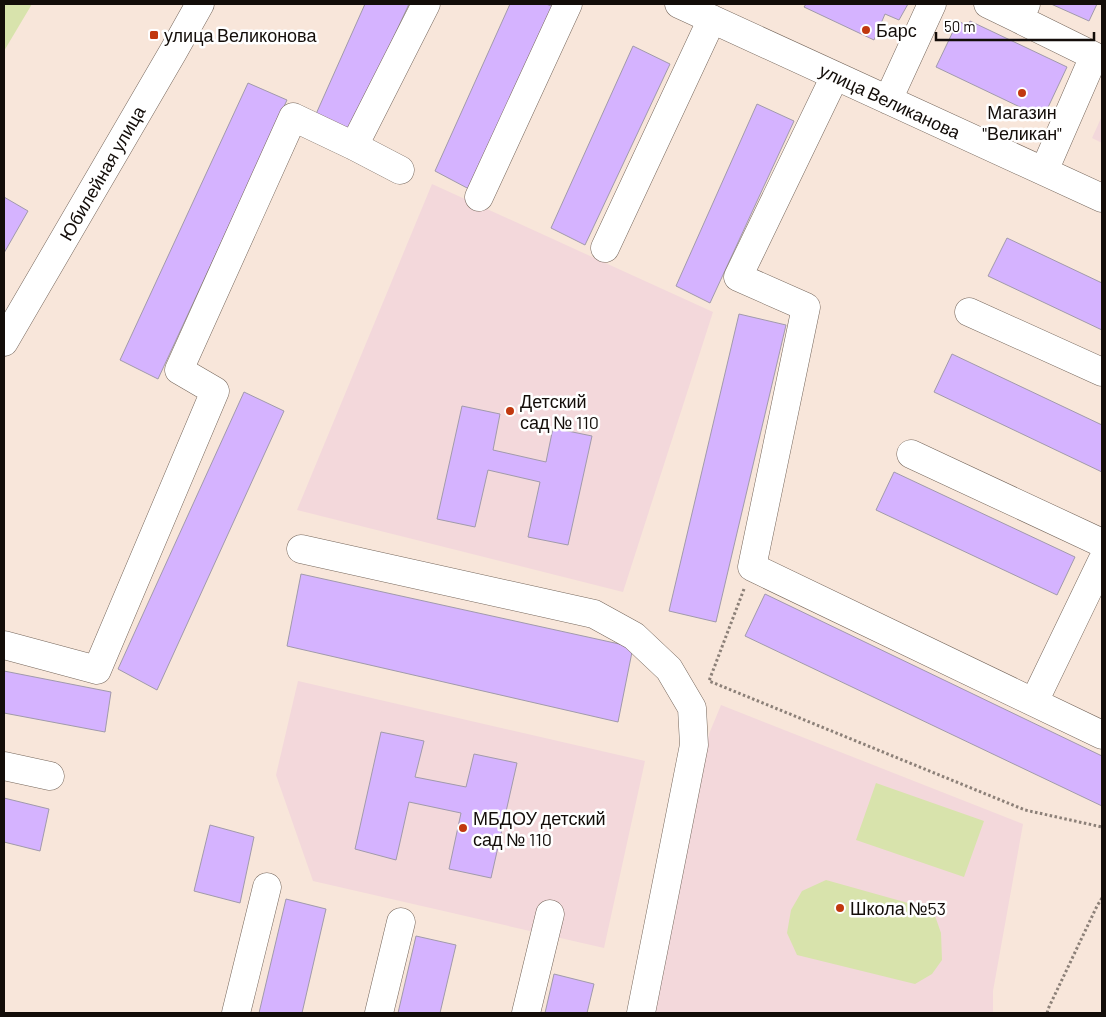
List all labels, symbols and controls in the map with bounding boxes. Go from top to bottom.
scale bar [936,10,1094,42]
text: 50 m [944,17,976,35]
place label: Барс [876,19,917,41]
place label: улица Великонова [164,24,317,46]
marker: Барс [860,24,872,36]
marker: улица Великонова [148,29,160,41]
street label: улица Великанова [816,59,965,144]
marker: Магазин "Великан" [1016,87,1028,99]
street label: Юбилейная улица [54,101,150,244]
place label: Магазин "Великан" [982,101,1062,144]
place label: Детский сад № 110 [520,390,599,433]
marker: Детский сад № 110 [504,405,516,417]
place label: МБДОУ детский сад № 110 [473,807,606,850]
marker: МБДОУ детский сад № 110 [457,822,469,834]
place label: Школа №53 [850,897,946,919]
marker: Школа №53 [834,902,846,914]

